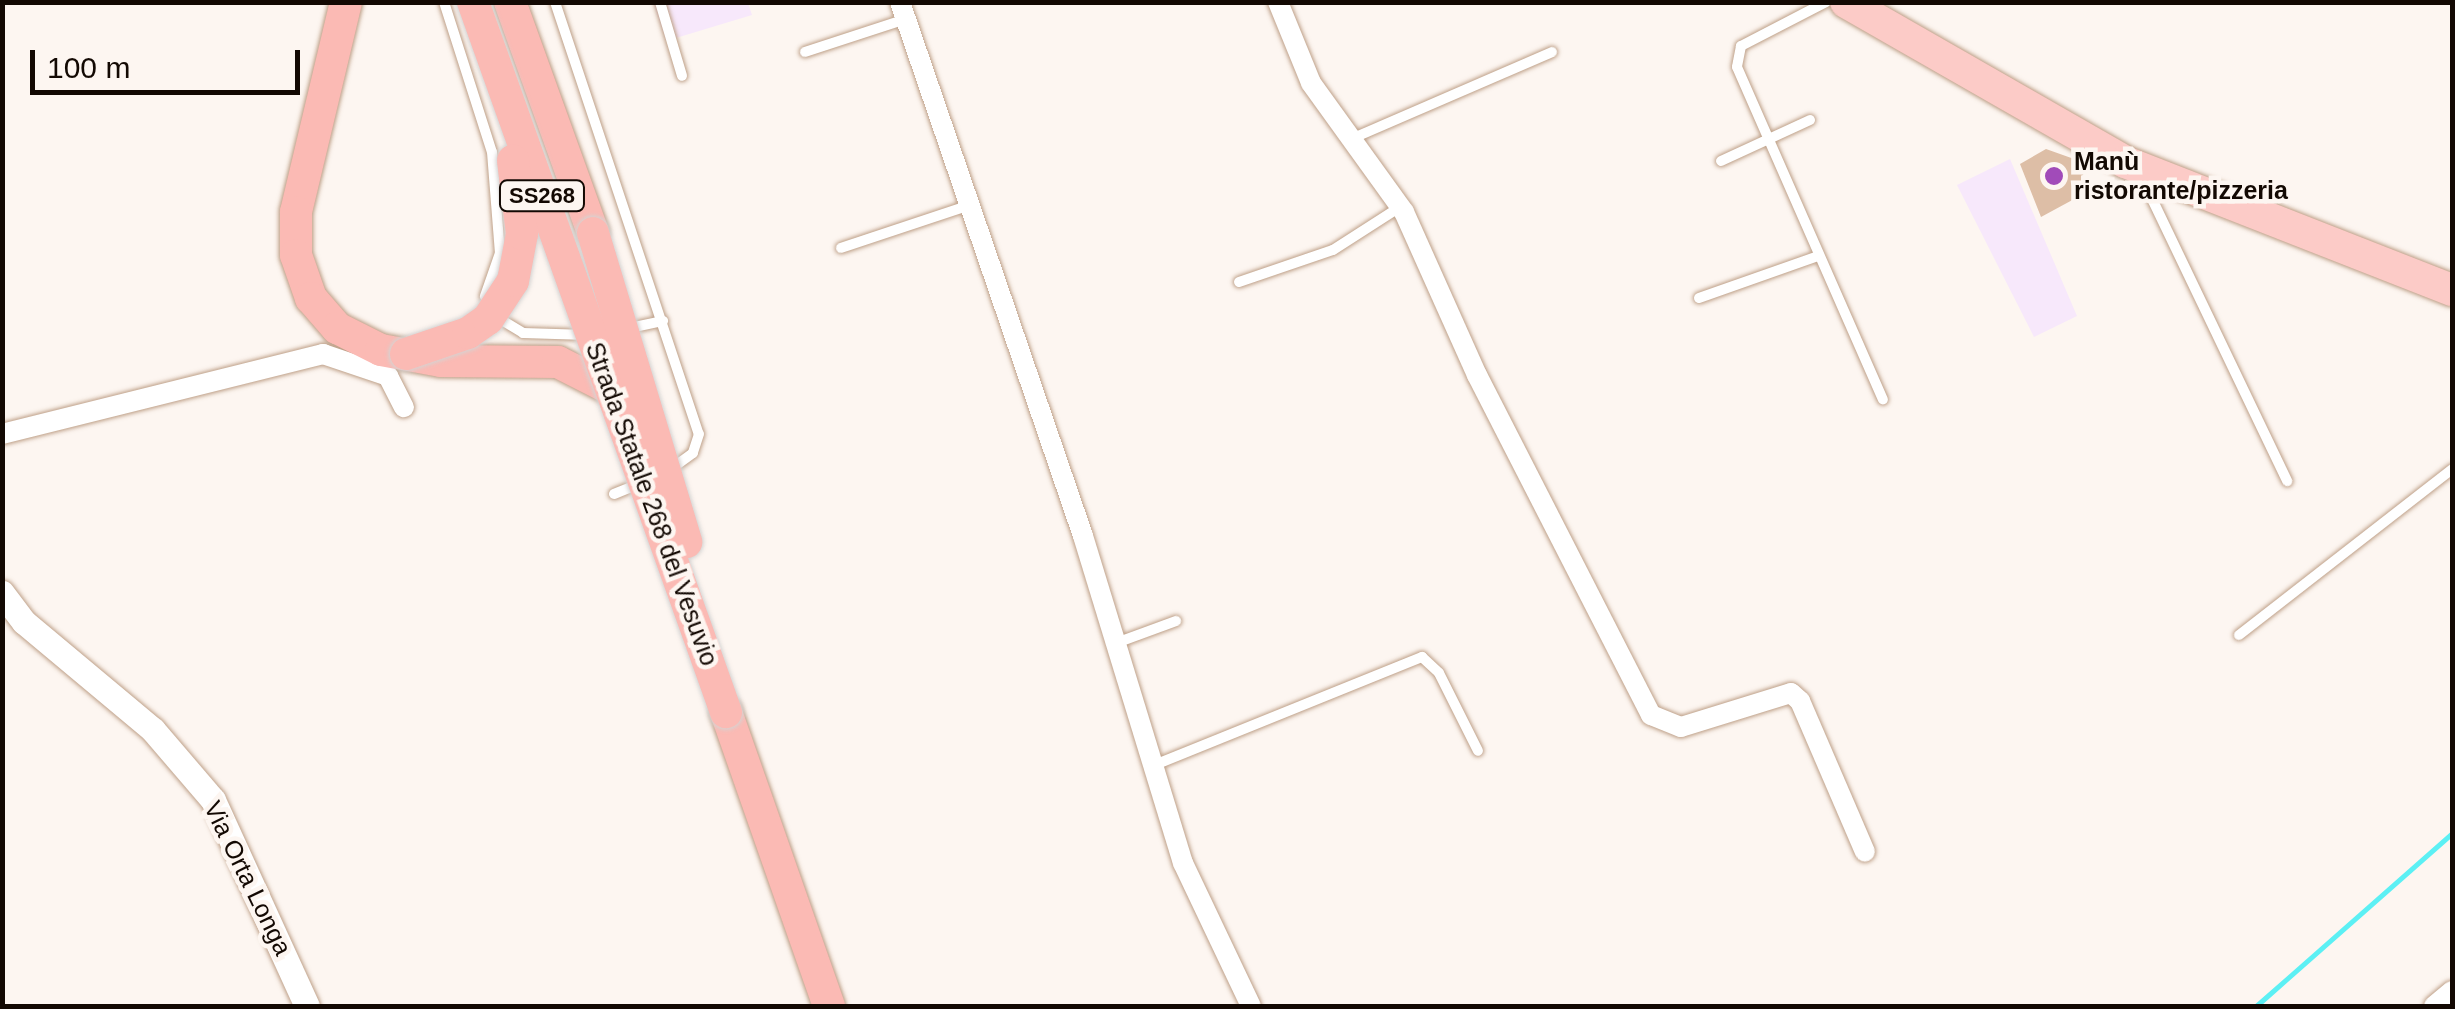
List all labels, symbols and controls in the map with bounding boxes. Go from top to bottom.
scale bar [35,30,305,92]
text: 100 m [47,51,130,84]
place label: Manù ristorante/pizzeria [2074,147,2288,206]
marker: Manù ristorante/pizzeria [2043,165,2065,187]
road number: SS268 [497,179,587,213]
street label: Strada Statale 268 del Vesuvio [579,338,725,670]
street label: Via Orta Longa [198,796,298,960]

